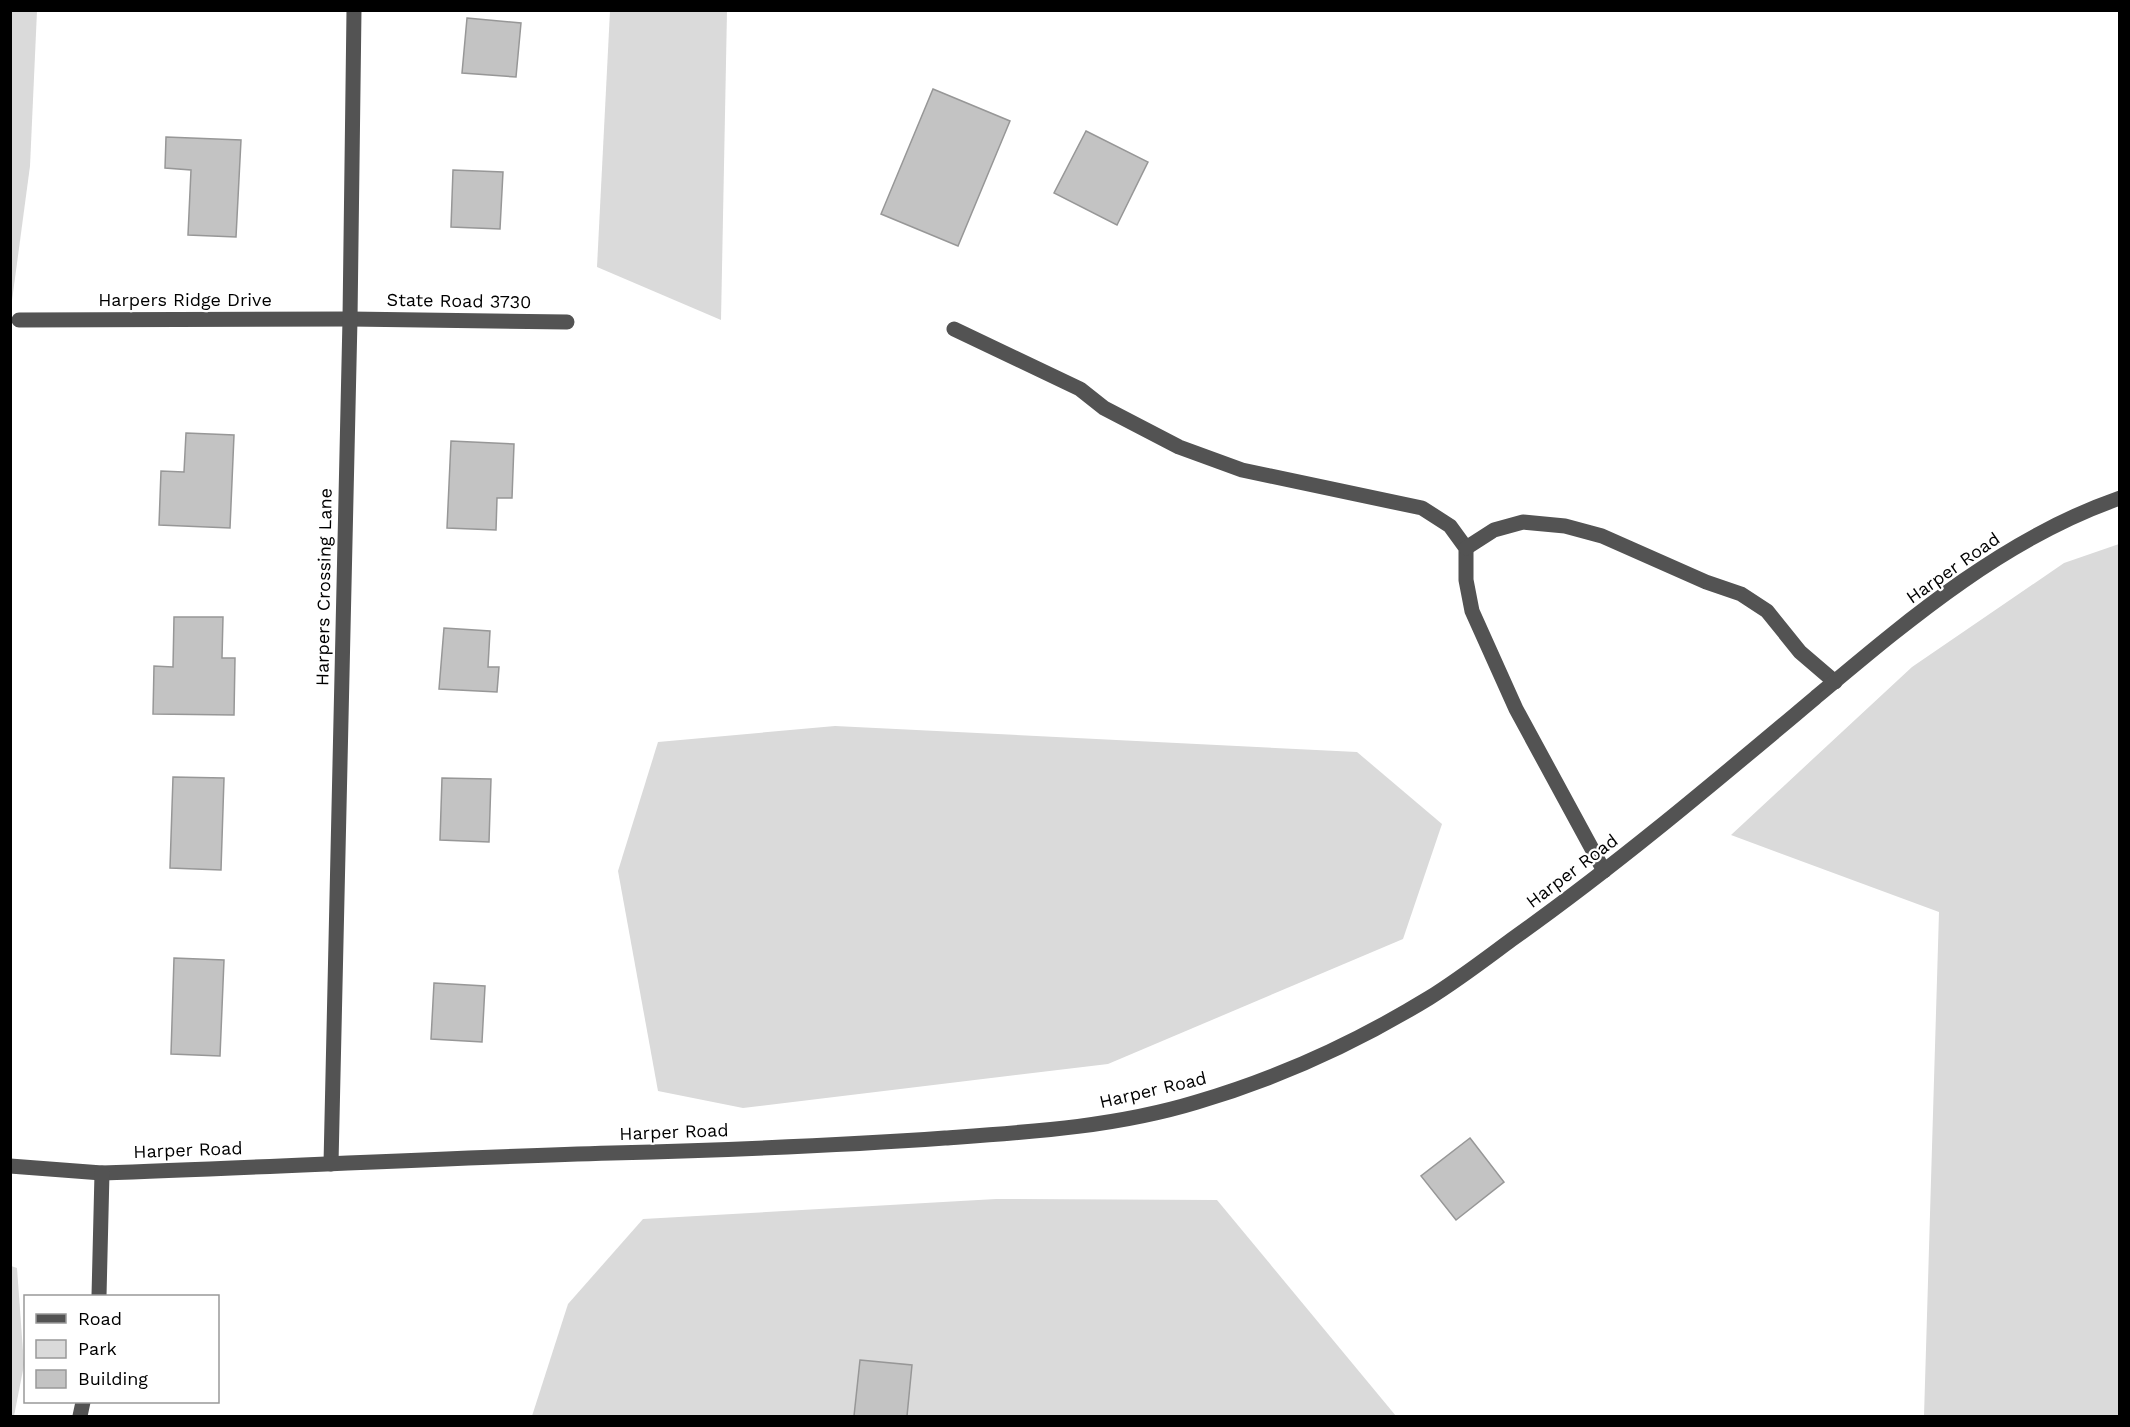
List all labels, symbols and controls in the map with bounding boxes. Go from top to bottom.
street label: Harpers Ridge Drive [98,289,272,310]
street label: State Road 3730 [387,289,531,312]
street label: Harpers Crossing Lane [311,488,336,686]
street label: Harper Road [1902,528,2004,608]
street label: Harper Road [1522,829,1622,912]
street label: Harper Road [1097,1067,1209,1112]
street label: Harper Road [619,1119,729,1144]
street label: Harper Road [133,1137,243,1162]
legend [24,1295,219,1403]
text: Road [78,1308,122,1329]
text: Park [78,1338,117,1359]
text: Building [78,1368,148,1389]

